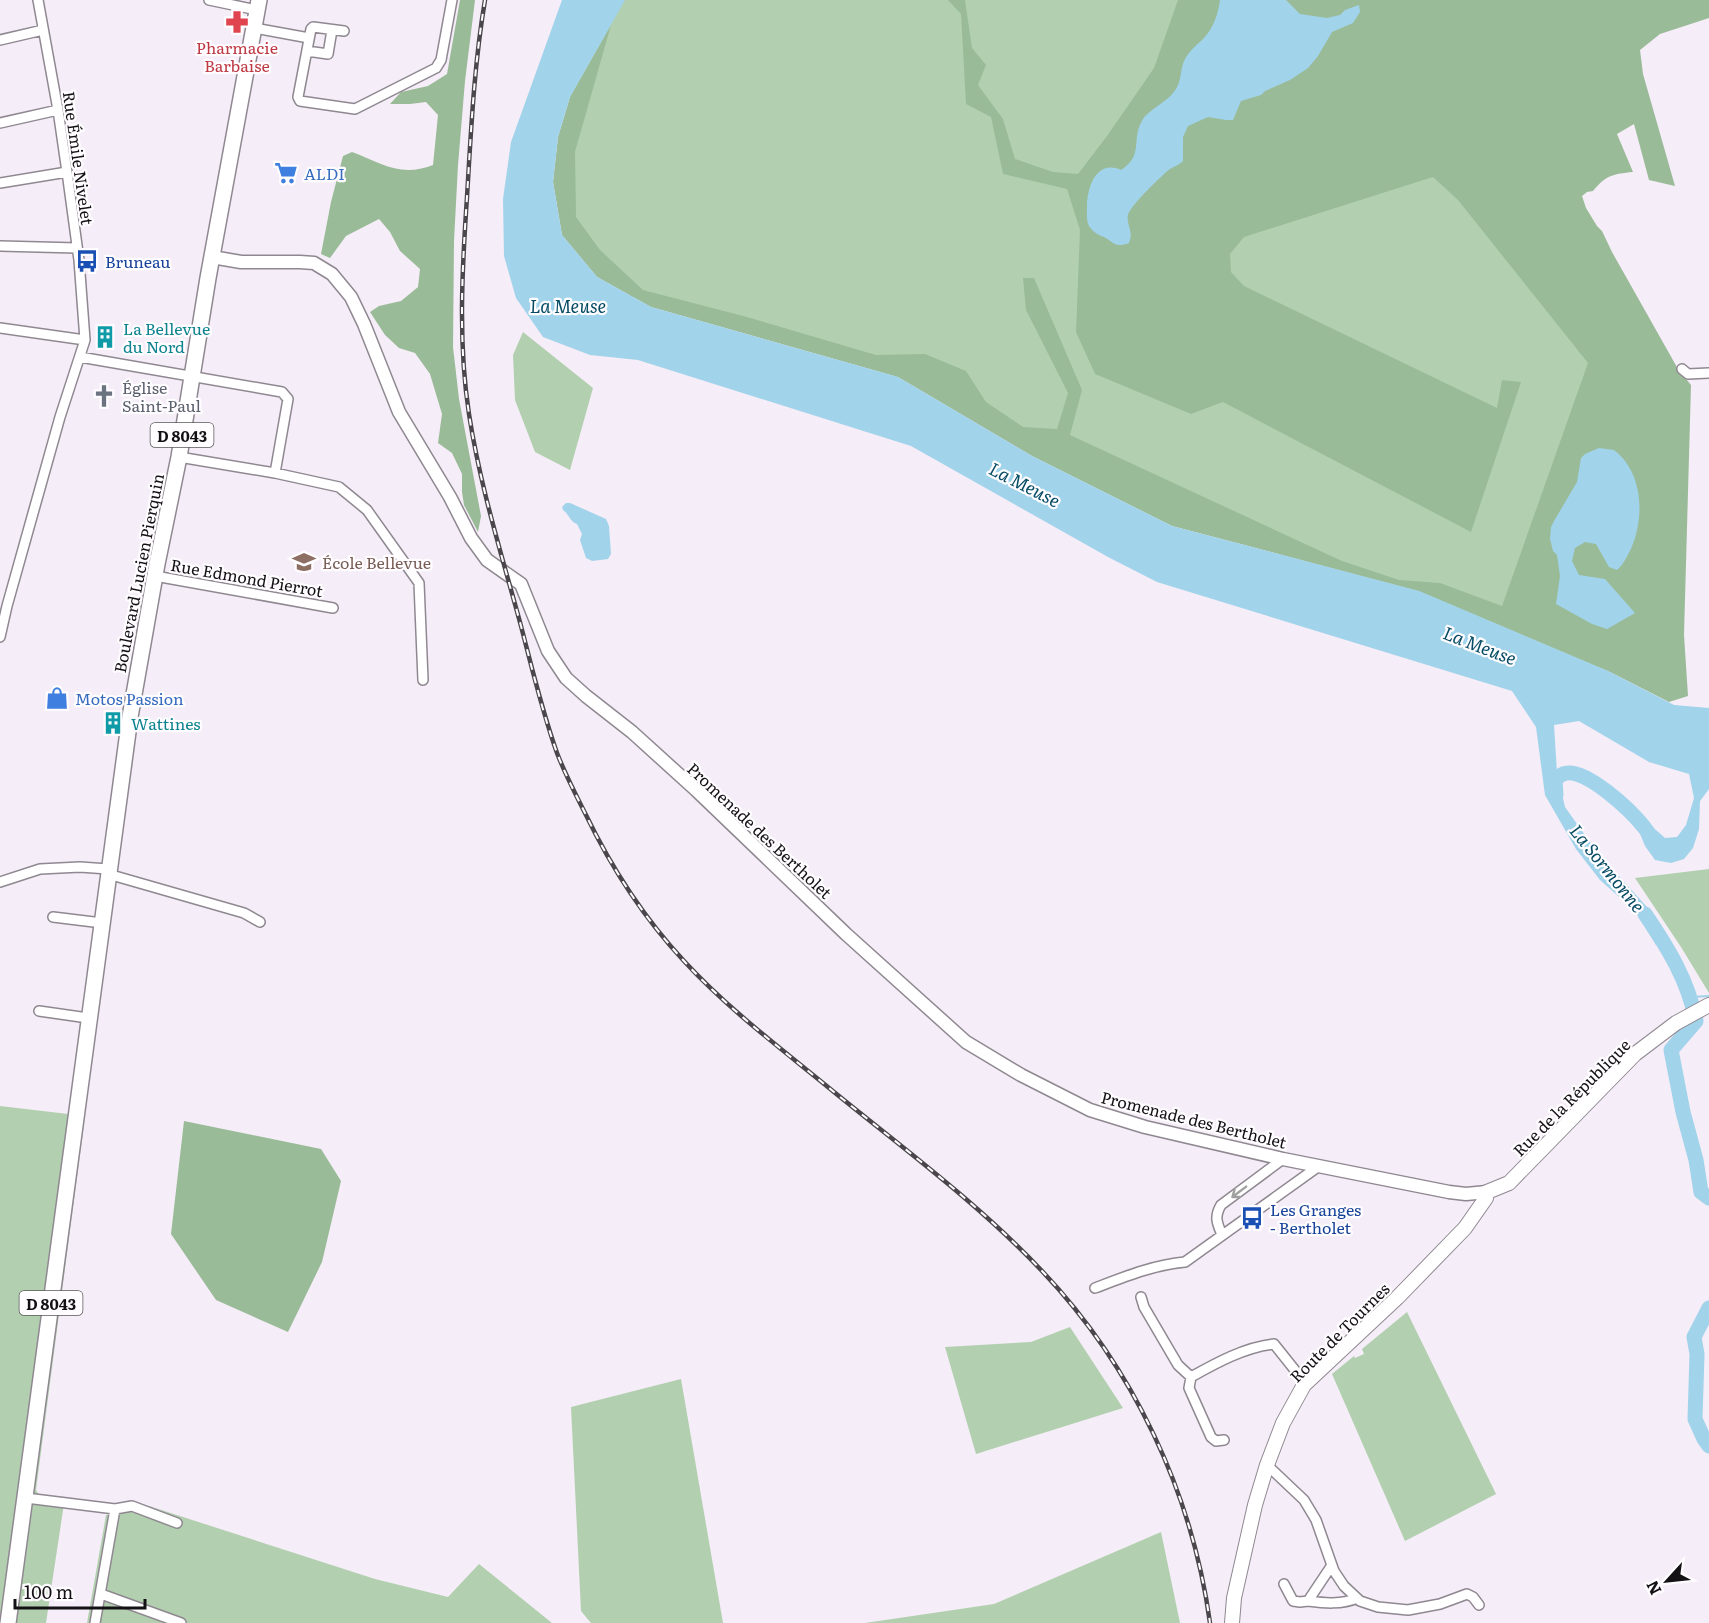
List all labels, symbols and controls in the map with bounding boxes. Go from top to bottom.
pharmacy icon: Pharmacie Barbaise [224,9,250,35]
place label: Pharmacie Barbaise [196,35,278,77]
street label: Rue Émile Nivelet [58,90,100,227]
supermarket icon: ALDI [273,160,299,186]
place label: ALDI [304,161,345,185]
bus stop icon: Bruneau [74,248,100,274]
place label: Bruneau [105,249,170,273]
water label: La Meuse [530,292,606,319]
place label: La Bellevue du Nord [123,316,210,358]
building icon: La Bellevue du Nord [92,324,118,350]
place label: Église Saint-Paul [122,375,201,417]
church icon: Église Saint-Paul [91,383,117,409]
road number: D 8043 [150,423,213,447]
water label: La Meuse [985,455,1065,513]
street label: Boulevard Lucien Pierquin [107,471,169,675]
school or university icon: École Bellevue [291,549,317,575]
place label: École Bellevue [322,550,431,574]
street label: Rue Edmond Pierrot [169,552,326,602]
water label: La Meuse [1439,619,1521,671]
shop icon: Motos Passion [44,685,70,711]
place label: Motos Passion [75,686,184,710]
building icon: Wattines [100,710,126,736]
place label: Wattines [131,711,200,735]
street label: Promenade des Bertholet [682,756,838,904]
water label: La Sormonne [1564,818,1652,918]
street label: Rue de la République [1507,1033,1635,1161]
street label: Promenade des Bertholet [1099,1084,1290,1154]
one-way arrow [1232,1185,1248,1198]
place label: Les Granges - Bertholet [1270,1197,1361,1239]
bus stop icon: Les Granges - Bertholet [1239,1205,1265,1231]
street label: Route de Tournes [1284,1277,1394,1387]
road number: D 8043 [20,1291,82,1315]
north arrow [1637,1551,1697,1611]
scale bar [15,1572,146,1610]
text: N [1639,1577,1666,1600]
text: 100 m [24,1578,73,1605]

